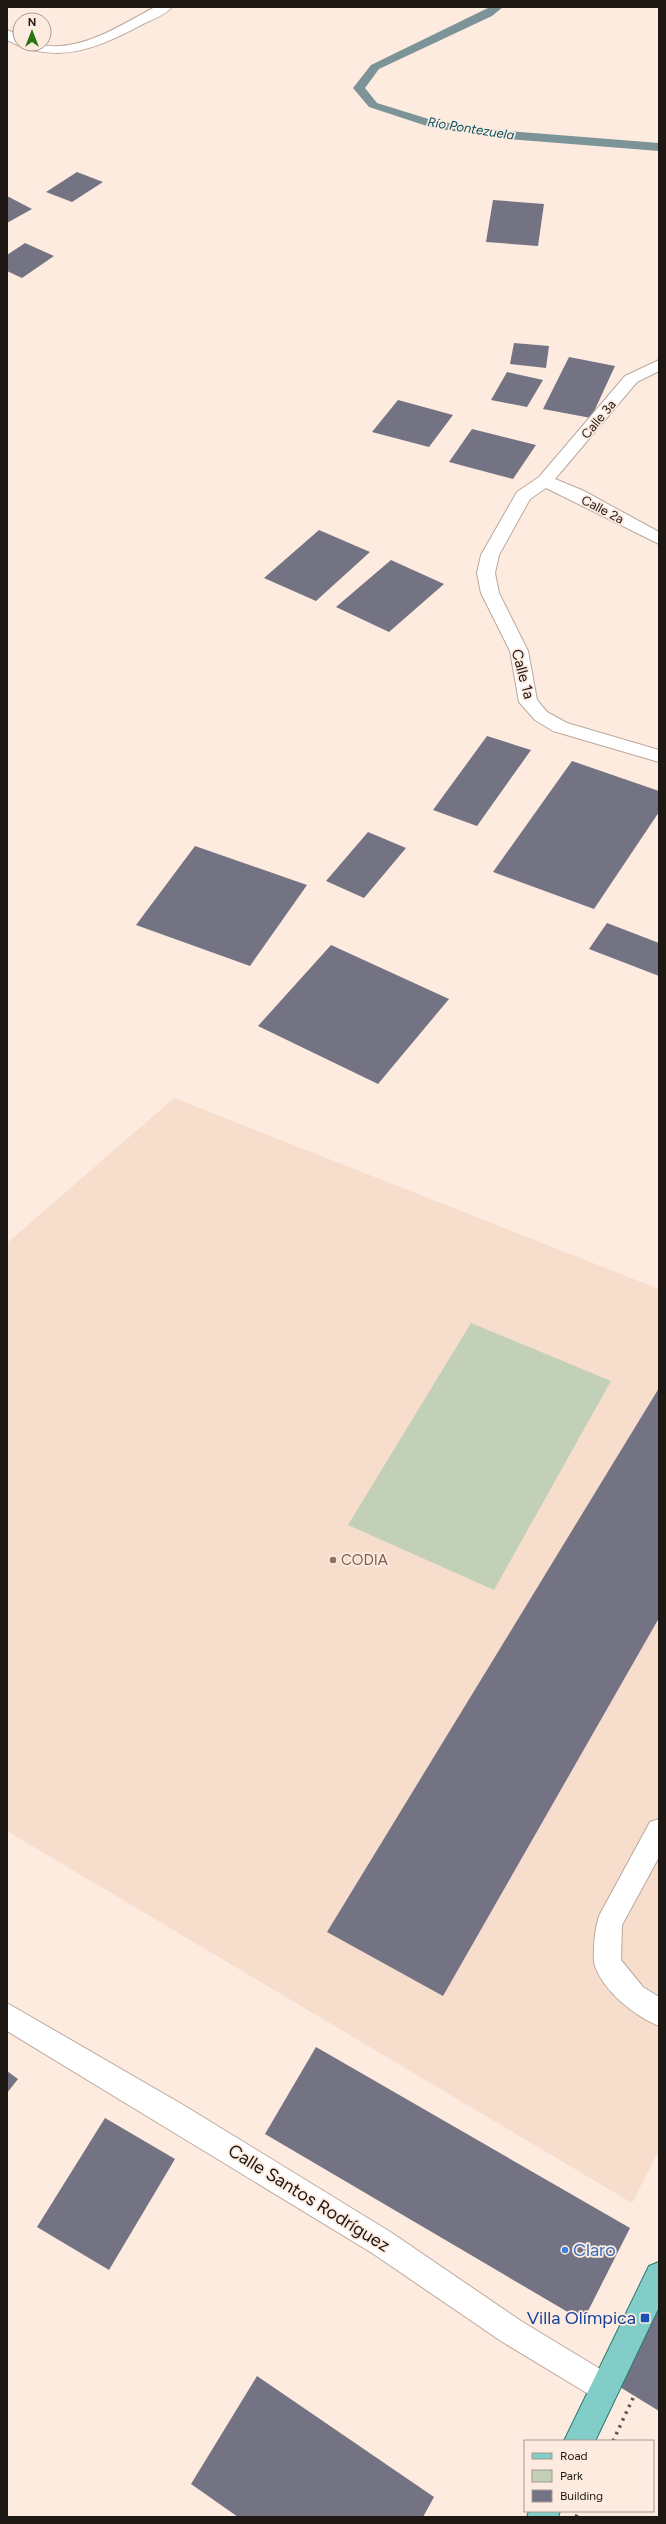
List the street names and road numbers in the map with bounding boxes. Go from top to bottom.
street label: Calle 3a [578,397,619,442]
street label: Calle 2a [579,492,627,527]
street label: Calle 1a [508,647,538,701]
street label: Calle Santos Rodríguez [224,2139,394,2257]

